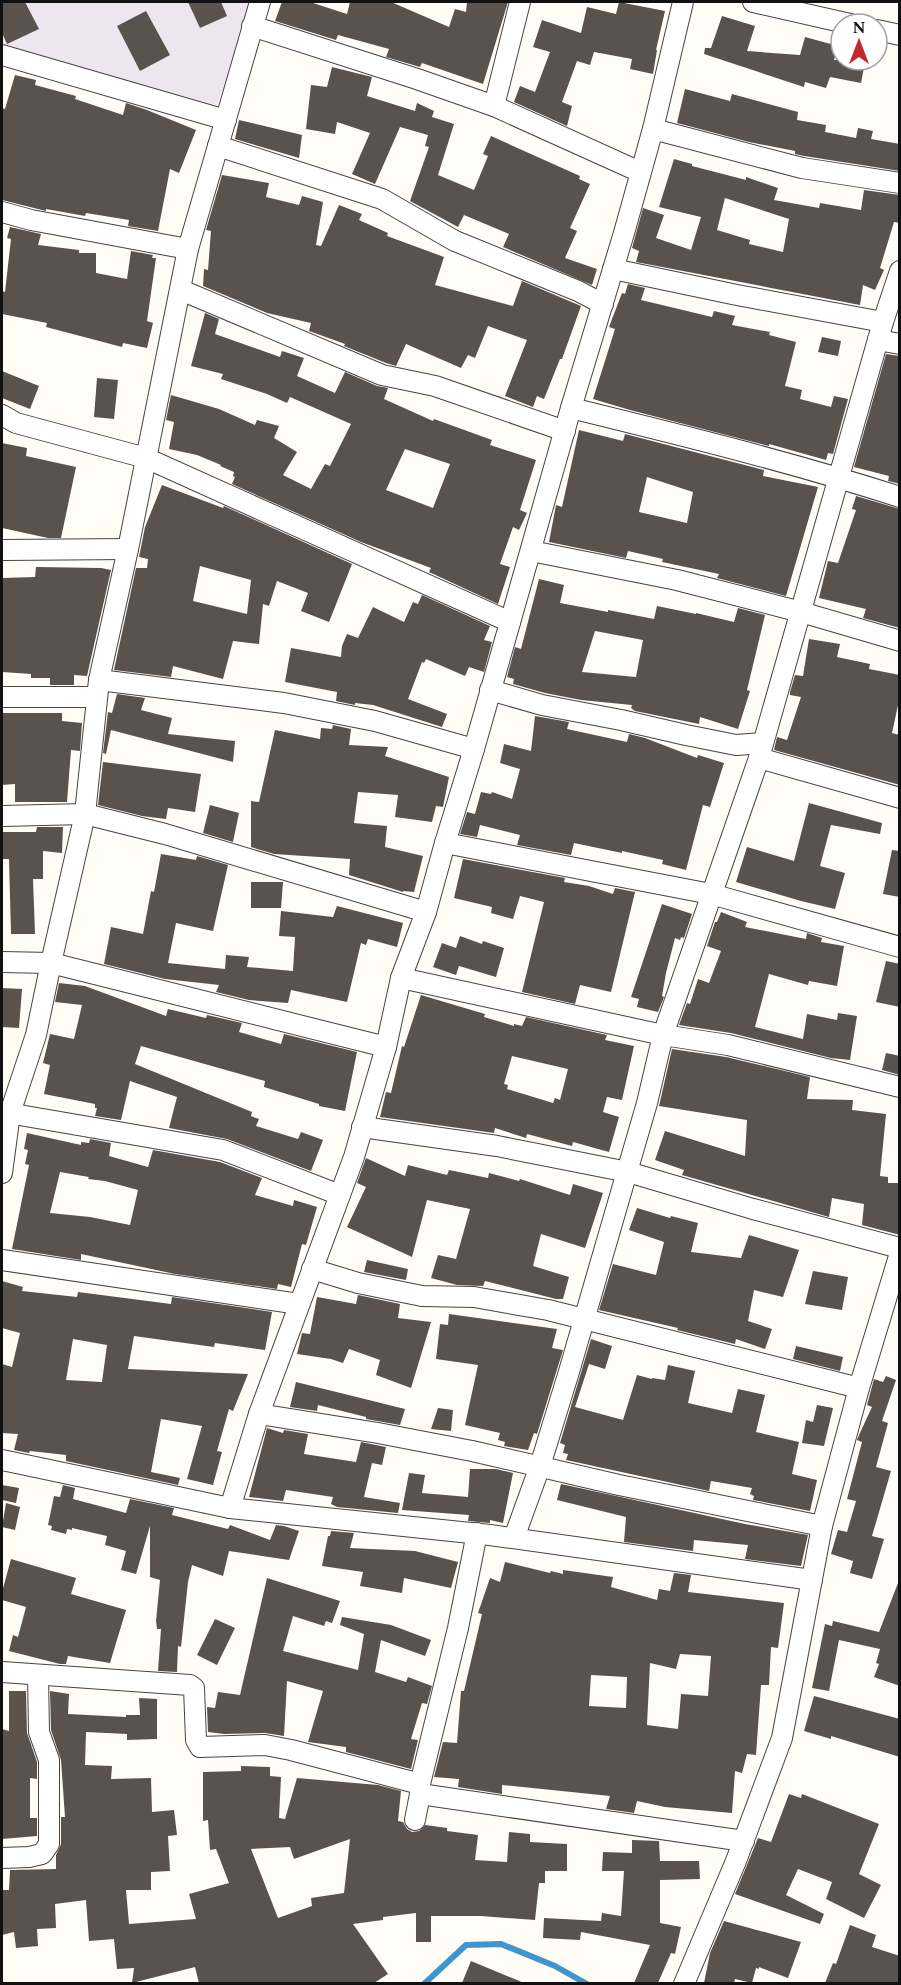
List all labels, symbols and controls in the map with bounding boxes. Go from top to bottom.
north arrow [829,12,889,72]
text: N [852,16,866,40]

